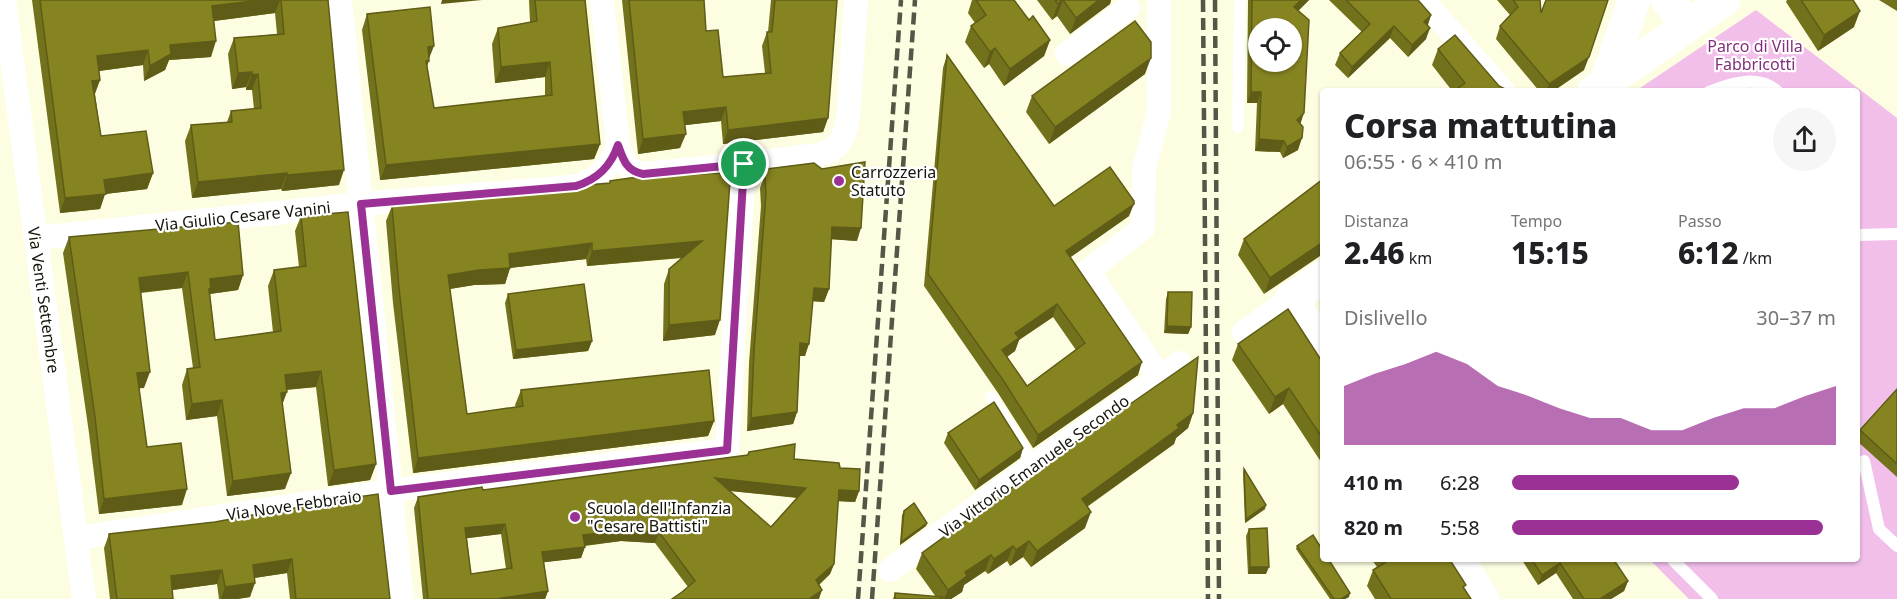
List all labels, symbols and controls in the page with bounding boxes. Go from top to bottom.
map controls [1248,18,1302,72]
button: locate [1248,18,1302,72]
park label: Parco di Villa Fabbricotti [1707,35,1803,75]
text: Corsa mattutina [1344,103,1617,148]
button: share [1773,108,1836,171]
pin [718,138,769,189]
icon: arrive [727,147,760,180]
text: 06:55 · 6 × 410 m [1344,148,1502,175]
place label: Carrozzeria Statuto [851,161,936,201]
marker: Carrozzeria Statuto [832,174,846,188]
street label: Via Giulio Cesare Vanini [154,196,332,236]
text: Distanza [1344,210,1409,232]
text: Tempo [1511,210,1562,232]
text: Passo [1678,210,1722,232]
street label: Via Venti Settembre [23,225,65,375]
text: 2.46 [1344,232,1405,273]
text: 15:15 [1511,232,1589,273]
text: 6:12 [1678,232,1739,273]
text: km [1405,247,1432,269]
text: /km [1739,247,1772,269]
text: Dislivello [1344,304,1428,331]
text: 30–37 m [1756,304,1836,331]
street label: Via Vittorio Emanuele Secondo [935,390,1133,542]
text: 410 m [1344,469,1403,496]
text: 6:28 [1440,469,1480,496]
street label: Via Nove Febbraio [225,485,363,525]
place label: Scuola dell'Infanzia "Cesare Battisti" [587,497,731,537]
marker: Scuola dell'Infanzia "Cesare Battisti" [568,510,582,524]
text: 820 m [1344,514,1403,541]
text: 5:58 [1440,514,1480,541]

